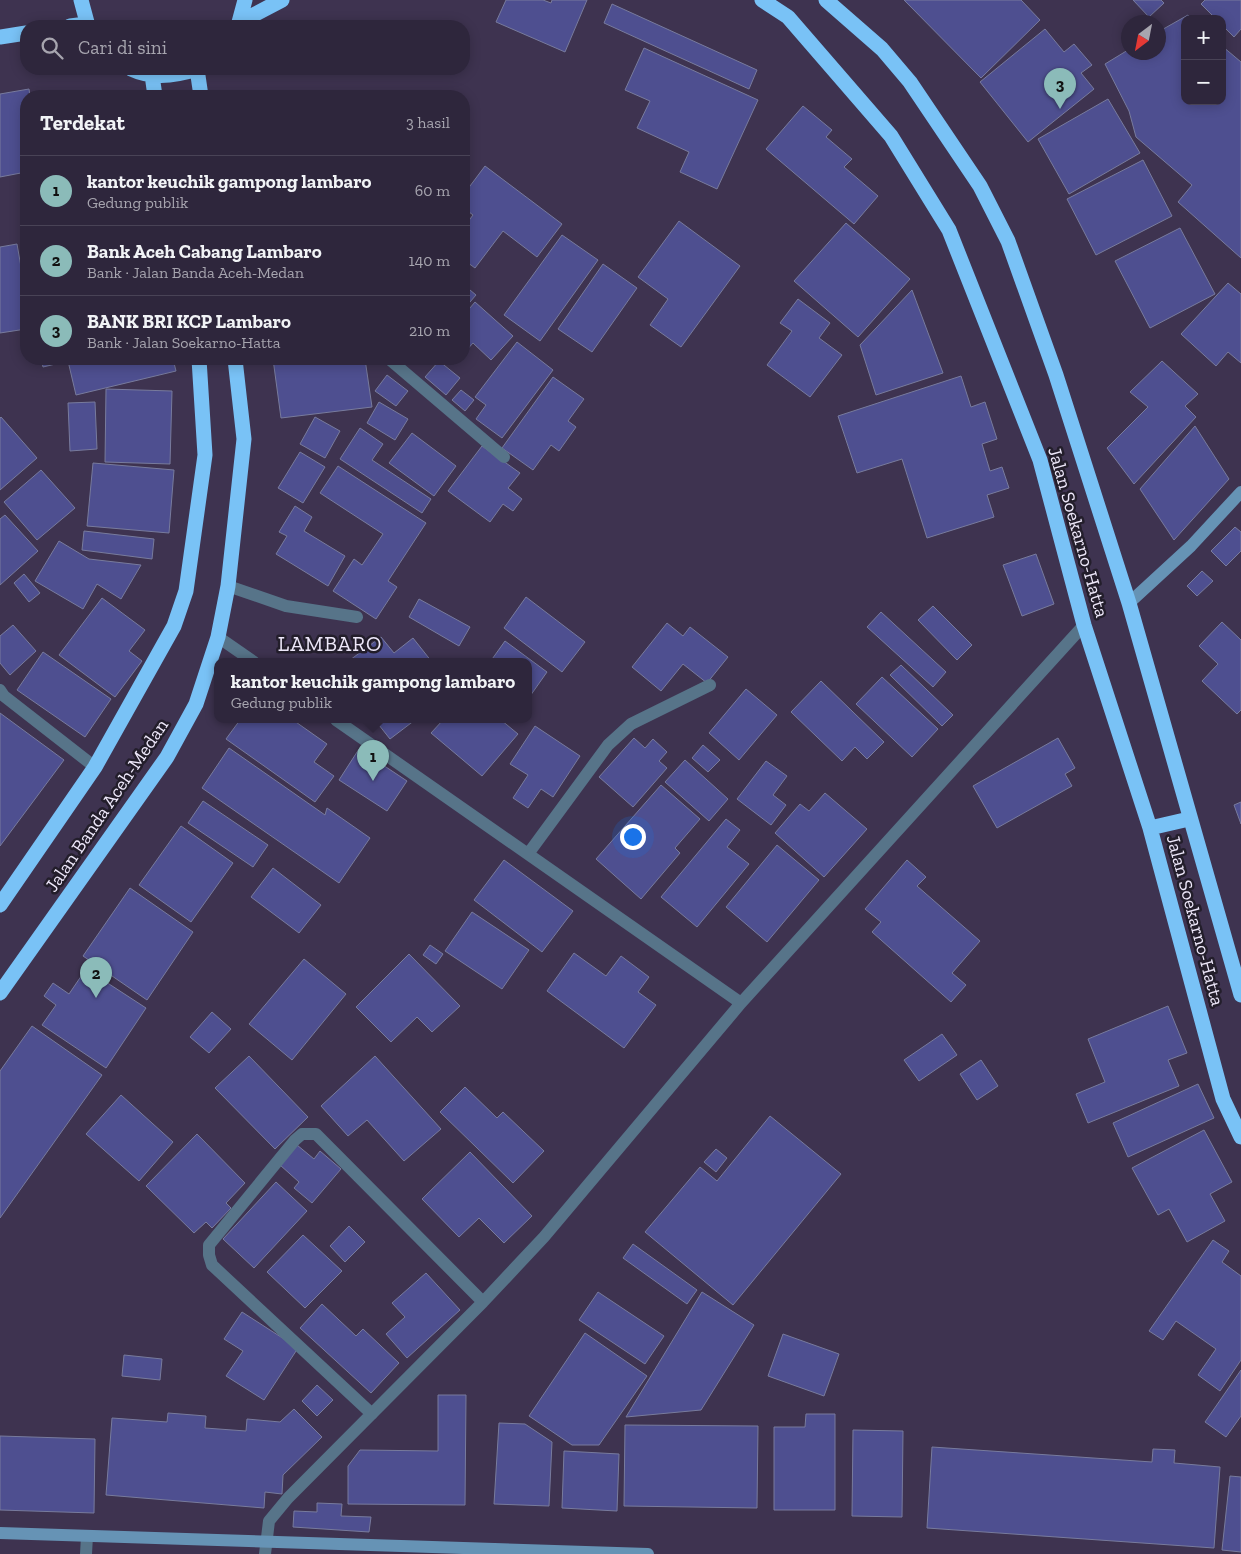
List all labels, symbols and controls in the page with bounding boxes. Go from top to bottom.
north arrow [1121,15,1166,60]
map controls [1181,15,1226,105]
button: + [1181,15,1226,60]
search box [20,20,470,75]
icon: search [38,34,66,62]
text: Cari di sini [78,36,167,59]
button: − [1181,60,1226,105]
pin: 3 [1044,68,1076,109]
text: Terdekat [40,110,125,135]
text: 3 hasil [406,113,450,132]
text: kantor keuchik gampong lambaro [87,170,371,193]
text: 1 [53,181,59,200]
text: 60 m [415,181,450,200]
text: Gedung publik [87,193,188,212]
text: Bank Aceh Cabang Lambaro [87,240,322,263]
text: 2 [52,251,60,270]
text: 140 m [409,251,450,270]
text: Bank · Jalan Banda Aceh-Medan [87,263,304,282]
text: BANK BRI KCP Lambaro [87,310,291,333]
text: 3 [52,321,60,340]
text: 210 m [409,321,450,340]
text: Bank · Jalan Soekarno-Hatta [87,333,281,352]
street label: Jalan Soekarno-Hatta [1043,444,1114,620]
district label: LAMBARO [278,631,382,656]
popup [214,658,532,723]
text: kantor keuchik gampong lambaro [231,670,515,693]
text: Gedung publik [231,693,332,712]
street label: Jalan Banda Aceh-Medan [40,714,173,896]
pin: 1 [357,740,389,781]
your location [620,824,646,850]
street label: Jalan Soekarno-Hatta [1162,832,1229,1008]
pin: 2 [80,957,112,998]

